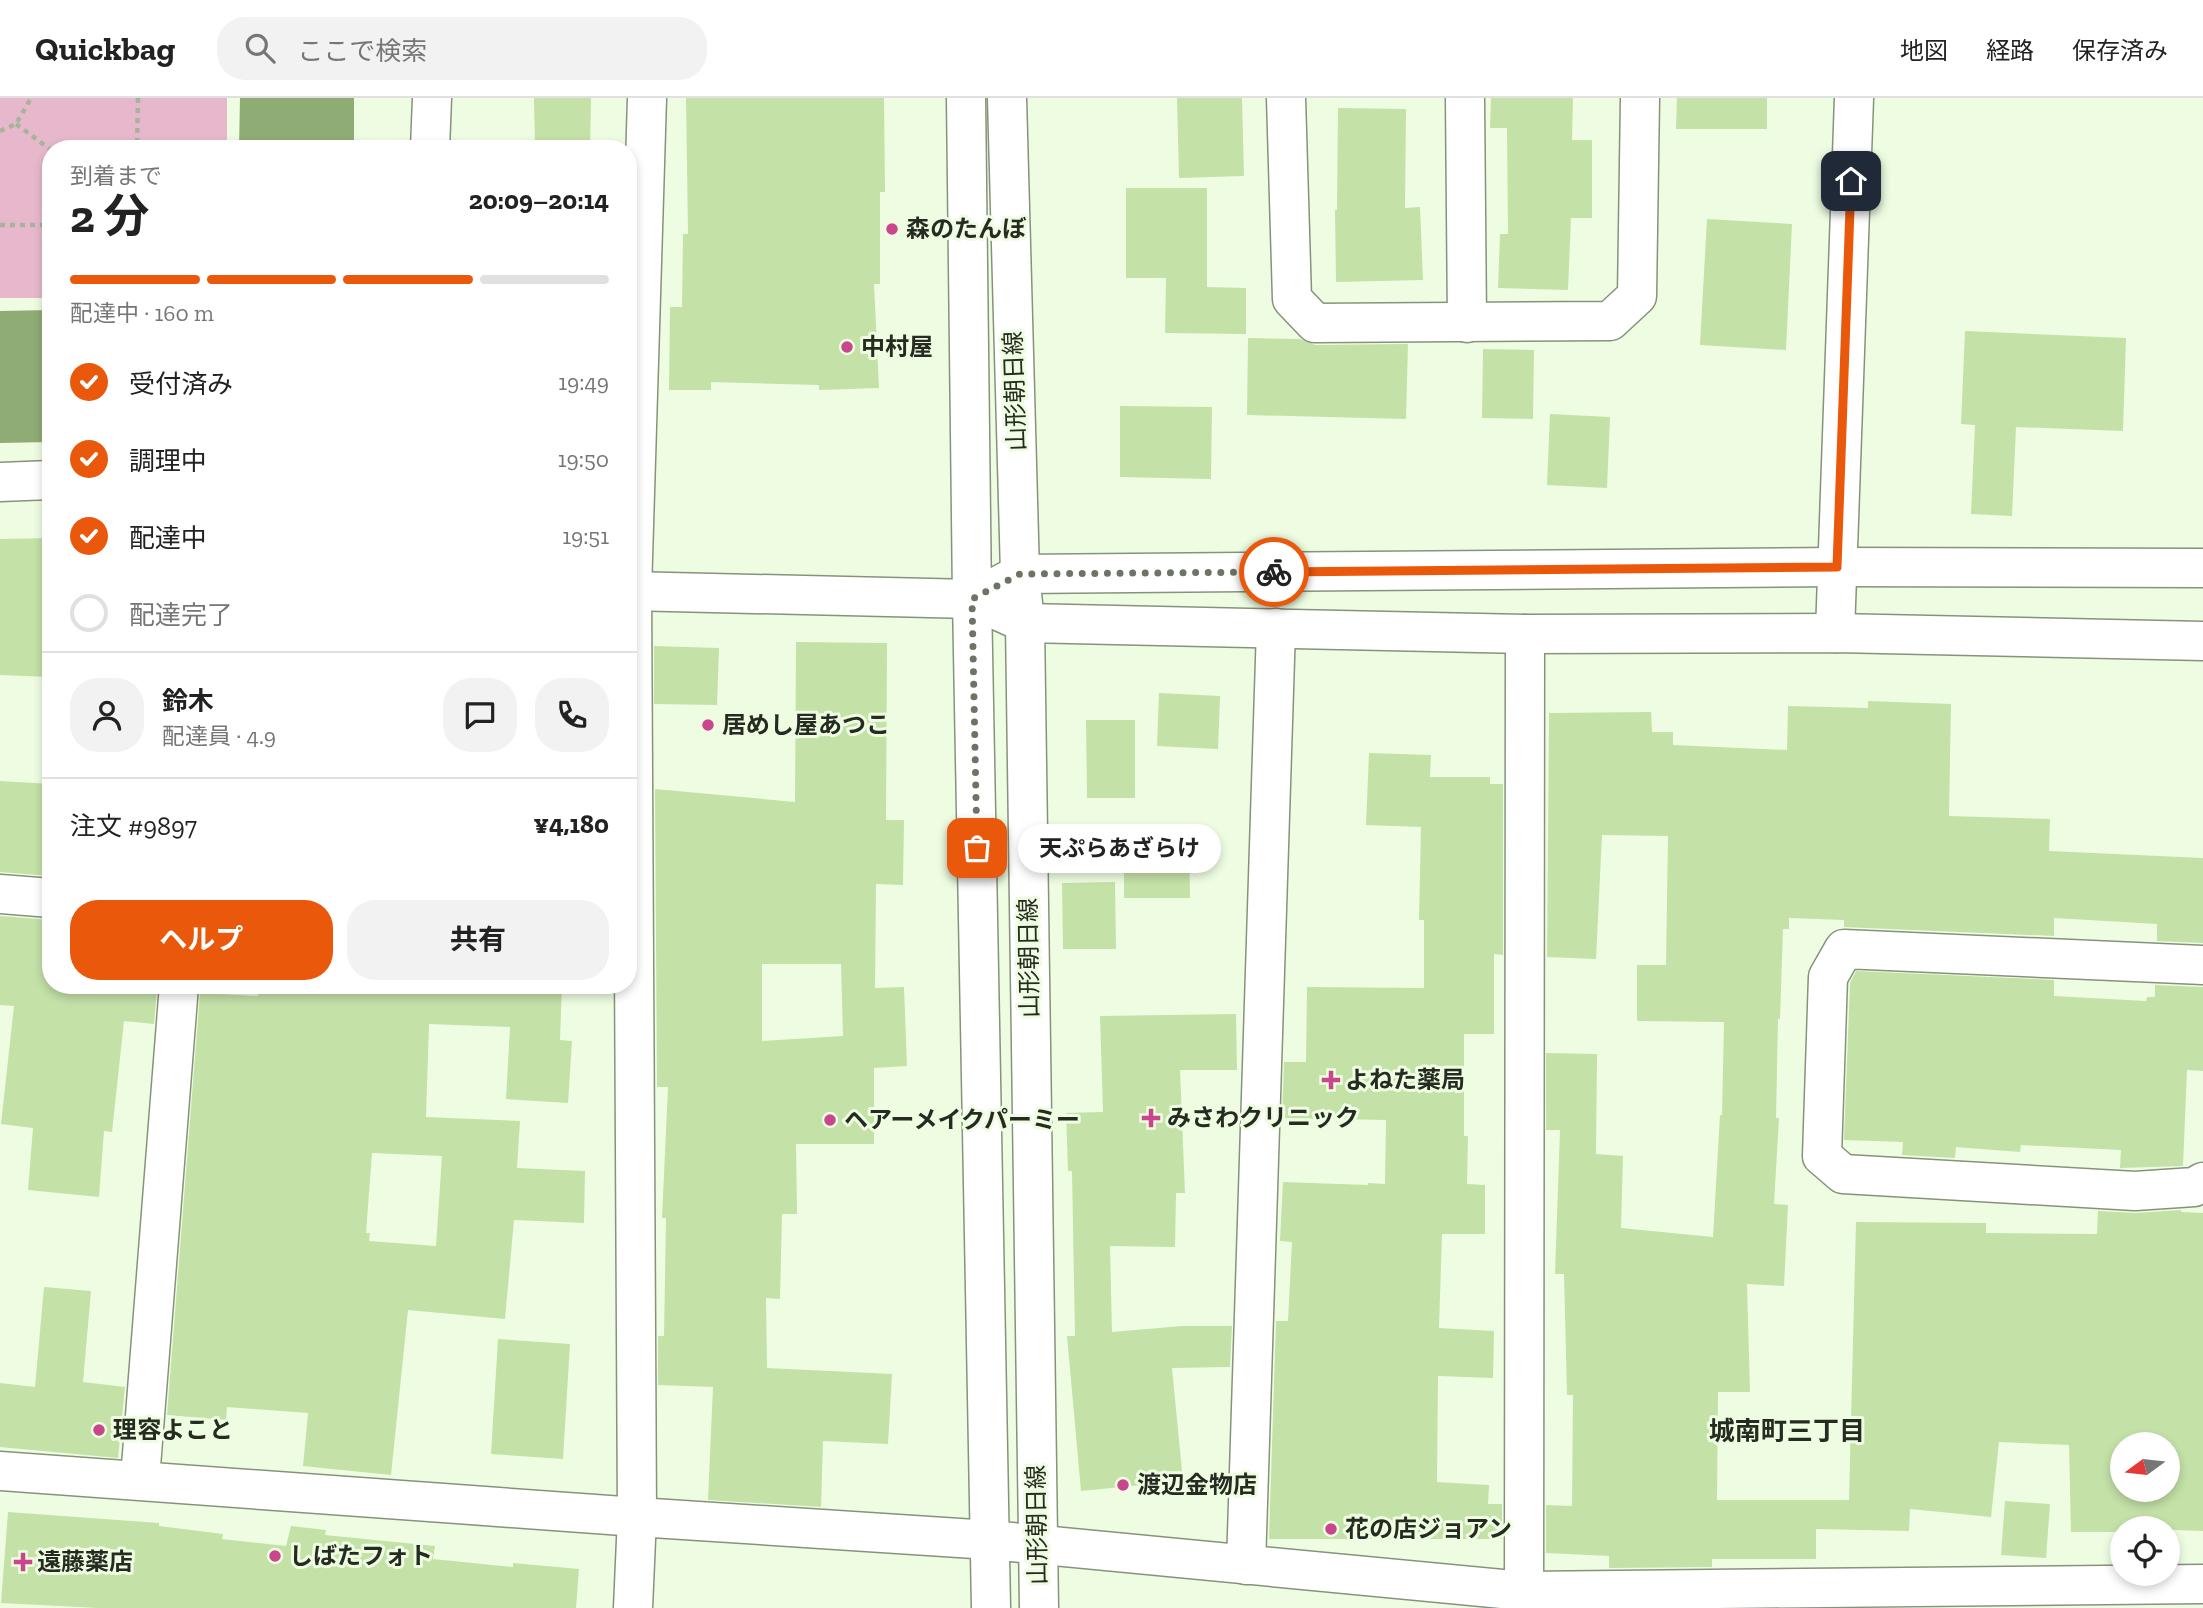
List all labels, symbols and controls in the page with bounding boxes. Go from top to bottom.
search box [217,17,707,80]
text: Quickbag [35,29,175,68]
icon: search [241,29,279,67]
text: ここで検索 [297,35,427,67]
text: 地図 [1900,36,1948,65]
text: 経路 [1986,36,2034,65]
text: 保存済み [2072,36,2168,65]
pin [1821,151,1881,211]
text: 到着まで [70,162,162,190]
icon: home [1832,162,1870,200]
text: 20:09–20:14 [469,184,609,216]
text: 2 分 [70,189,149,244]
place label: 森のたんぼ [906,214,1027,243]
marker: 森のたんぼ [884,221,900,237]
text: 配達中 · 160 m [70,299,214,327]
street label: 山形朝日線 [998,331,1031,451]
place label: 中村屋 [861,332,933,361]
marker: 中村屋 [839,339,855,355]
icon: check [70,363,108,401]
text: 受付済み [129,368,233,400]
text: 19:49 [558,368,609,396]
icon: check [70,440,108,478]
text: 調理中 [129,445,207,477]
text: 19:50 [558,445,609,473]
icon: check [70,517,108,555]
text: 配達中 [129,522,207,554]
text: 19:51 [562,522,609,550]
courier [1239,537,1309,607]
icon: bike [1255,553,1293,591]
text: 配達完了 [129,599,233,631]
button: person [70,678,144,752]
button: chat [443,678,517,752]
button: phone [535,678,609,752]
text: 鈴木 [162,685,214,717]
place label: 居めし屋あつこ [722,710,890,739]
marker: 居めし屋あつこ [700,717,716,733]
text: 配達員 · 4.9 [162,722,276,750]
text: ¥4,180 [533,808,609,840]
text: 注文 #9897 [70,810,197,842]
pin [947,818,1007,878]
callout: 天ぷらあざらけ [1019,824,1222,872]
icon: bag [958,829,996,867]
text: 天ぷらあざらけ [1039,834,1200,862]
street label: 山形朝日線 [1013,898,1044,1018]
button: ヘルプ [70,900,333,980]
button: 共有 [347,900,609,980]
place label: よねた薬局 [1345,1065,1465,1094]
marker: よねた薬局 [1323,1072,1339,1088]
place label: みさわクリニック [1167,1103,1359,1132]
place label: ヘアーメイクパーミー [844,1105,1080,1134]
marker: みさわクリニック [1141,1108,1161,1128]
marker: ヘアーメイクパーミー [822,1112,838,1128]
place label: 理容よこと [113,1415,233,1444]
district label: 城南町三丁目 [1709,1415,1865,1447]
marker: 理容よこと [91,1422,107,1438]
north arrow [2110,1432,2180,1502]
map controls [2110,1432,2180,1586]
street label: 山形朝日線 [1021,1465,1052,1585]
place label: 渡辺金物店 [1137,1470,1257,1499]
marker: 渡辺金物店 [1115,1477,1131,1493]
place label: 花の店ジョアン [1345,1514,1512,1543]
button: locate [2110,1516,2180,1586]
marker: 花の店ジョアン [1323,1521,1339,1537]
place label: しばたフォト [289,1541,433,1570]
place label: 遠藤薬店 [37,1547,133,1576]
marker: しばたフォト [267,1548,283,1564]
marker: 遠藤薬店 [15,1554,31,1570]

